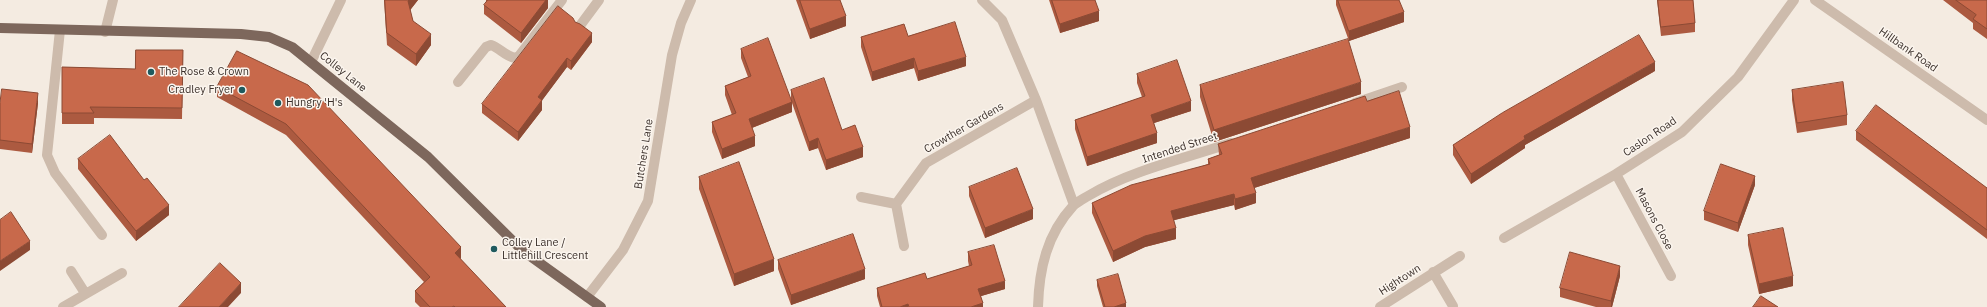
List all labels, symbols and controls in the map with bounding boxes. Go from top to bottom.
street label: Hillbank Road [1876,25,1940,75]
street label: Colley Lane [317,49,369,95]
place label: The Rose & Crown [159,65,249,79]
marker: The Rose & Crown [146,67,156,77]
place label: Cradley Fryer [168,83,234,97]
marker: Cradley Fryer [237,85,247,95]
place label: Hungry 'H's [286,96,343,110]
marker: Hungry 'H's [273,98,283,108]
street label: Crowther Gardens [922,100,1006,156]
street label: Caslon Road [1621,114,1679,160]
street label: Butchers Lane [632,118,656,190]
street label: Intended Street [1141,130,1219,166]
street label: Masons Close [1632,186,1676,252]
place label: Colley Lane / Littlehill Crescent [502,236,588,262]
marker: Colley Lane / Littlehill Crescent [489,244,499,254]
street label: Hightown [1377,262,1423,298]

